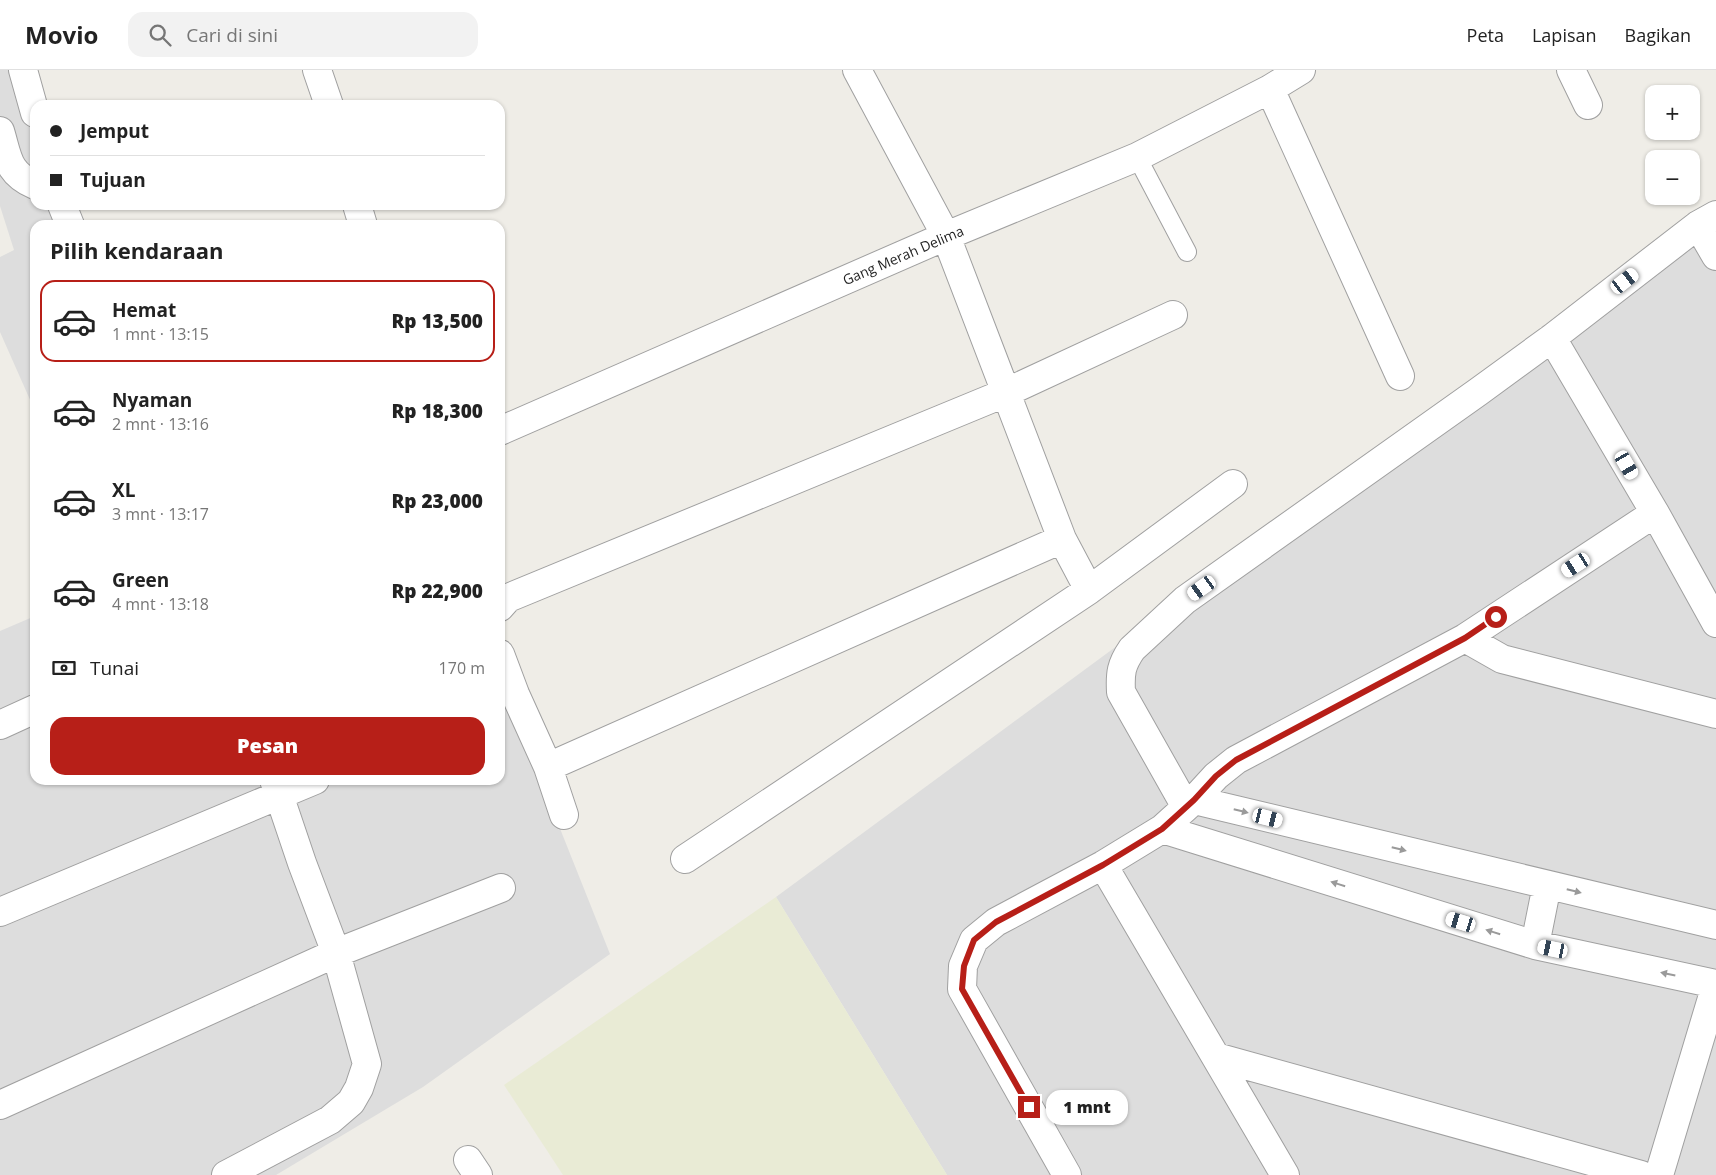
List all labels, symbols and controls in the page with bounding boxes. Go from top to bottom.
search box [128,12,478,57]
text: Movio [25,18,98,51]
icon: search [146,21,174,49]
text: Cari di sini [186,22,278,48]
text: Peta [1467,23,1504,47]
text: Lapisan [1532,23,1597,47]
text: Bagikan [1625,23,1691,47]
map controls [1645,85,1700,205]
button: + [1645,85,1700,140]
text: Jemput [80,118,149,144]
button: − [1645,150,1700,205]
text: Tujuan [80,167,146,193]
street label: Gang Merah Delima [840,221,966,289]
text: Pilih kendaraan [50,235,223,265]
car [1608,266,1641,296]
text: Hemat [112,297,176,323]
icon: car [52,299,97,344]
text: Rp 13,500 [391,308,483,334]
text: 1 mnt · 13:15 [112,323,209,345]
text: Nyaman [112,387,192,413]
icon: car [52,389,97,434]
text: Rp 18,300 [391,398,483,424]
text: 2 mnt · 13:16 [112,413,209,435]
car [1613,448,1640,482]
text: XL [112,477,135,503]
icon: car [52,479,97,524]
text: Rp 23,000 [391,488,483,514]
text: 3 mnt · 13:17 [112,503,209,525]
car [1559,551,1592,579]
text: Green [112,567,169,593]
icon: car [52,569,97,614]
car [1185,573,1218,603]
text: Rp 22,900 [391,578,483,604]
text: 4 mnt · 13:18 [112,593,209,615]
route start [1485,606,1507,628]
icon: cash [50,654,78,682]
text: Tunai [90,655,139,681]
text: 170 m [439,657,485,679]
button: Pesan [50,717,485,775]
one-way arrow [1234,807,1249,815]
car [1251,807,1284,829]
one-way arrow [1392,845,1407,853]
one-way arrow [1331,879,1346,887]
one-way arrow [1567,887,1582,895]
car [1444,910,1477,934]
one-way arrow [1486,928,1501,935]
car [1536,939,1569,959]
one-way arrow [1661,970,1676,978]
callout: 1 mnt [1046,1090,1129,1124]
route end [1018,1096,1040,1118]
text: 1 mnt [1063,1096,1111,1118]

